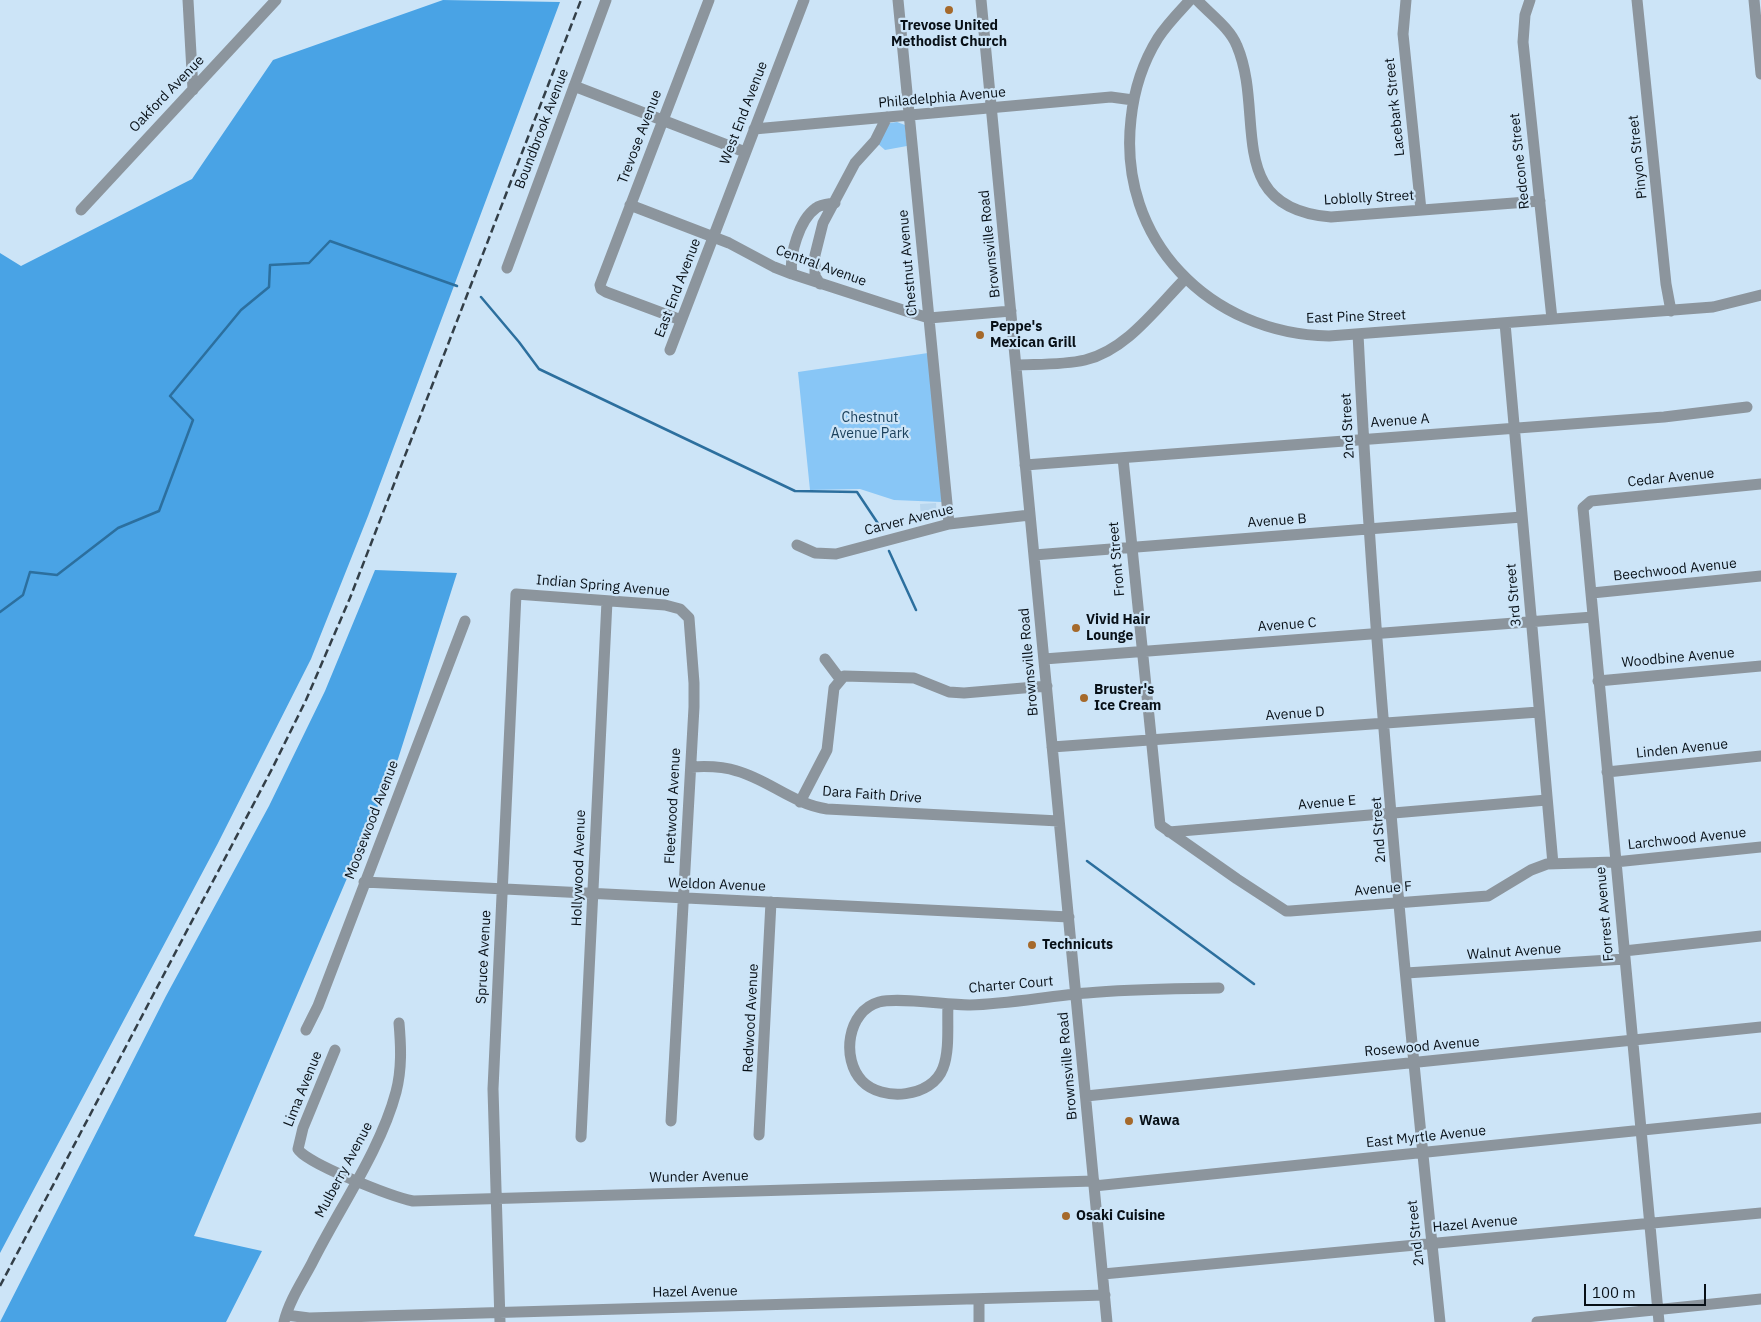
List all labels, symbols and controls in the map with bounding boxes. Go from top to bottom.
marker: Trevose United Methodist Church [943,4,955,16]
place label: Trevose United Methodist Church [891,18,1007,50]
street label: Oakford Avenue [126,52,208,136]
street label: Lacebark Street [1381,57,1409,157]
street label: West End Avenue [717,59,771,167]
street label: Boundbrook Avenue [511,67,573,191]
street label: Philadelphia Avenue [878,84,1006,112]
street label: Trevose Avenue [614,88,666,186]
street label: Redcone Street [1507,112,1533,210]
street label: Pinyon Street [1625,114,1651,200]
street label: Loblolly Street [1323,187,1415,209]
street label: Brownsville Road [976,189,1004,299]
street label: Chestnut Avenue [895,209,921,317]
street label: East End Avenue [651,236,705,340]
street label: Central Avenue [773,242,869,290]
street label: East Pine Street [1306,307,1406,327]
place label: Peppe's Mexican Grill [990,319,1076,352]
marker: Peppe's Mexican Grill [974,329,986,341]
street label: 2nd Street [1338,393,1358,459]
park label: Chestnut Avenue Park [831,410,909,442]
street label: Avenue A [1370,411,1430,431]
street label: Cedar Avenue [1627,465,1715,491]
street label: Carver Avenue [863,501,955,539]
street label: Avenue B [1247,511,1307,531]
street label: Front Street [1105,521,1129,597]
street label: Beechwood Avenue [1612,555,1738,585]
street label: 3rd Street [1503,563,1525,627]
street label: Indian Spring Avenue [535,572,671,600]
street label: Brownsville Road [1016,607,1042,717]
place label: Vivid Hair Lounge [1086,612,1150,644]
street label: Avenue C [1257,615,1317,635]
marker: Vivid Hair Lounge [1070,622,1082,634]
street label: Woodbine Avenue [1621,645,1735,671]
place label: Bruster's Ice Cream [1094,682,1161,714]
marker: Bruster's Ice Cream [1078,692,1090,704]
street label: Avenue D [1265,704,1325,724]
street label: Linden Avenue [1635,736,1729,762]
street label: Fleetwood Avenue [662,747,684,865]
street label: Moosewood Avenue [342,758,402,882]
street label: Dara Faith Drive [822,783,922,807]
street label: Avenue E [1297,792,1357,814]
street label: 2nd Street [1368,796,1390,864]
street label: Hollywood Avenue [569,809,589,927]
street label: Larchwood Avenue [1627,824,1747,854]
street label: Forrest Avenue [1592,866,1618,962]
street label: Weldon Avenue [668,875,766,895]
street label: Avenue F [1353,878,1413,900]
street label: Spruce Avenue [473,910,495,1004]
place label: Technicuts [1042,937,1113,953]
marker: Technicuts [1026,939,1038,951]
street label: Walnut Avenue [1466,940,1562,964]
street label: Redwood Avenue [740,963,762,1073]
street label: Charter Court [968,973,1054,997]
street label: Brownsville Road [1055,1011,1081,1121]
street label: Rosewood Avenue [1364,1034,1480,1060]
street label: Lima Avenue [280,1049,326,1129]
place label: Wawa [1139,1113,1180,1129]
marker: Wawa [1123,1115,1135,1127]
street label: Mulberry Avenue [312,1119,376,1221]
street label: East Myrtle Avenue [1365,1122,1487,1152]
street label: Wunder Avenue [649,1168,749,1186]
street label: 2nd Street [1404,1199,1428,1267]
place label: Osaki Cuisine [1076,1208,1165,1224]
marker: Osaki Cuisine [1060,1210,1072,1222]
street label: Hazel Avenue [1432,1212,1518,1236]
scale bar [1586,1274,1708,1306]
street label: Hazel Avenue [652,1283,738,1301]
text: 100 m [1592,1283,1636,1302]

